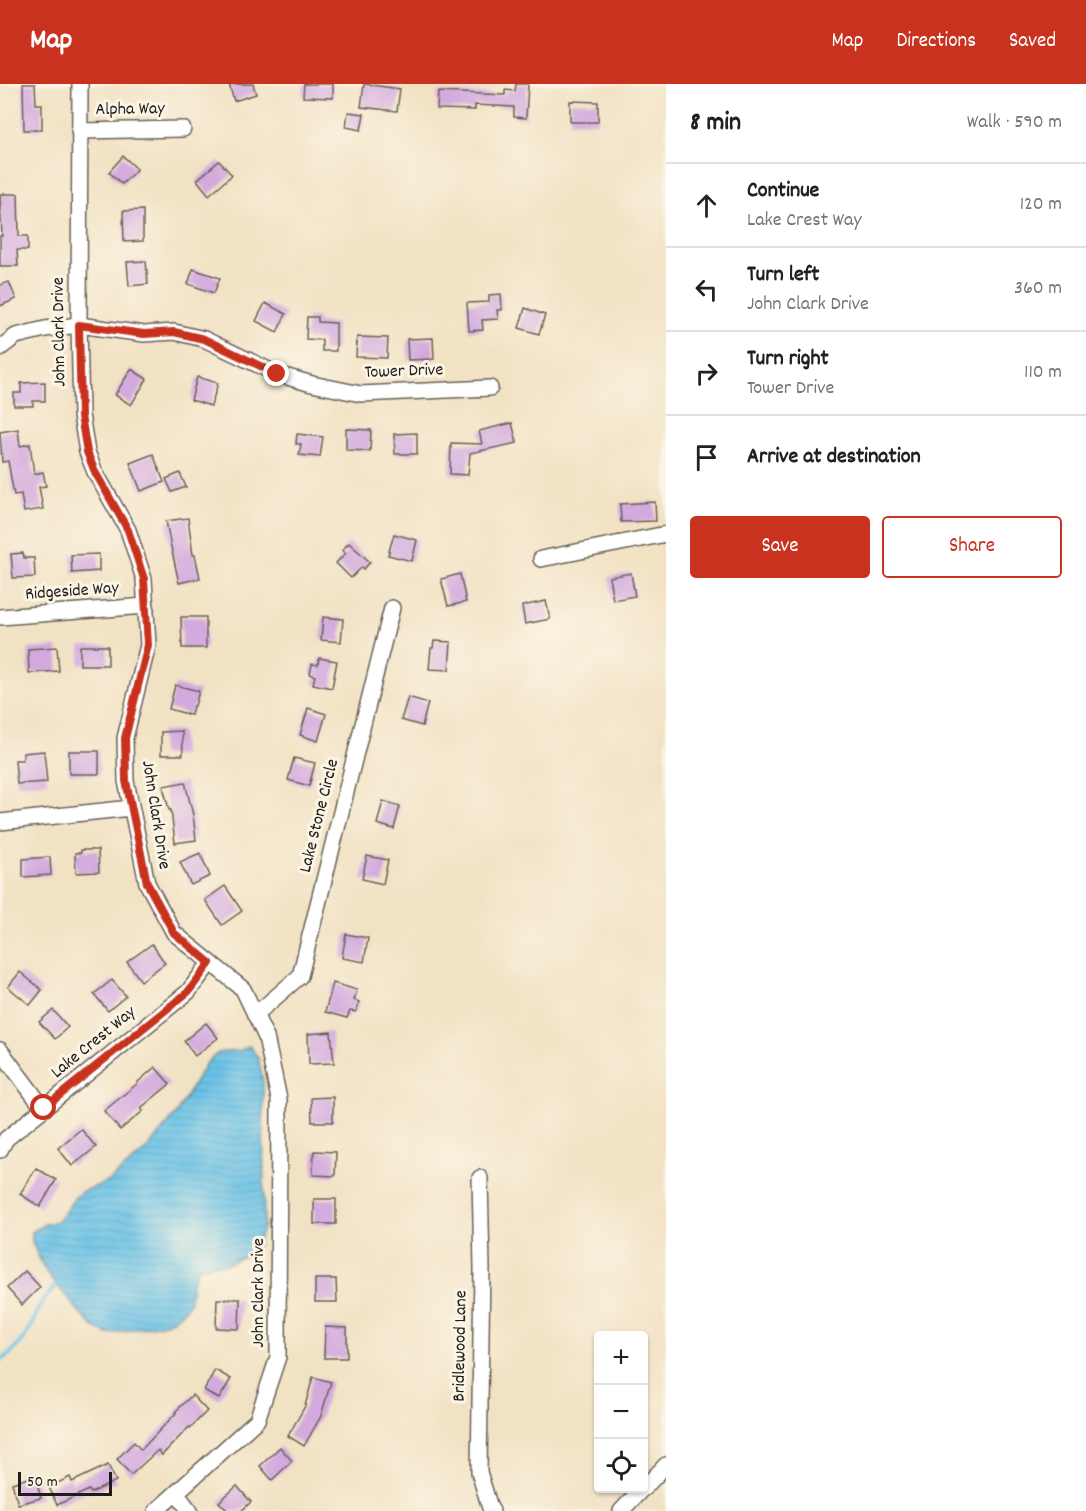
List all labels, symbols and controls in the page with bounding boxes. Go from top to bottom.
text: Map [30,22,72,62]
text: Map [832,27,863,57]
text: Directions [896,27,976,57]
text: Saved [1009,27,1056,57]
street label: Alpha Way [95,97,166,123]
text: 8 min [690,105,741,142]
text: Walk · 590 m [967,109,1062,137]
text: Continue [747,176,819,207]
icon: ahead [690,189,723,222]
text: 120 m [1020,191,1062,219]
text: Lake Crest Way [747,207,862,235]
text: Turn left [747,260,819,291]
icon: left [690,273,723,306]
text: 360 m [1014,275,1062,303]
street label: John Clark Drive [47,277,73,387]
text: John Clark Drive [747,291,869,319]
text: Turn right [747,344,829,375]
icon: right [690,357,723,390]
street label: Tower Drive [364,358,444,386]
text: 110 m [1024,359,1062,387]
route end [263,360,289,386]
text: Tower Drive [747,375,834,403]
icon: arrive [690,441,723,474]
text: Arrive at destination [747,442,921,473]
button: Save [690,516,870,578]
button: Share [882,516,1062,578]
street label: Ridgeside Way [24,576,120,608]
street label: Lake Stone Circle [294,756,346,876]
street label: John Clark Drive [134,759,176,871]
street label: Lake Crest Way [46,1000,142,1085]
route start [30,1094,56,1120]
street label: John Clark Drive [247,1238,272,1348]
street label: Bridlewood Lane [448,1290,474,1402]
map controls [594,1331,648,1493]
button: + [594,1331,648,1385]
button: − [594,1385,648,1439]
button: locate [594,1439,648,1493]
scale bar [18,1469,112,1496]
text: 50 m [27,1471,58,1494]

